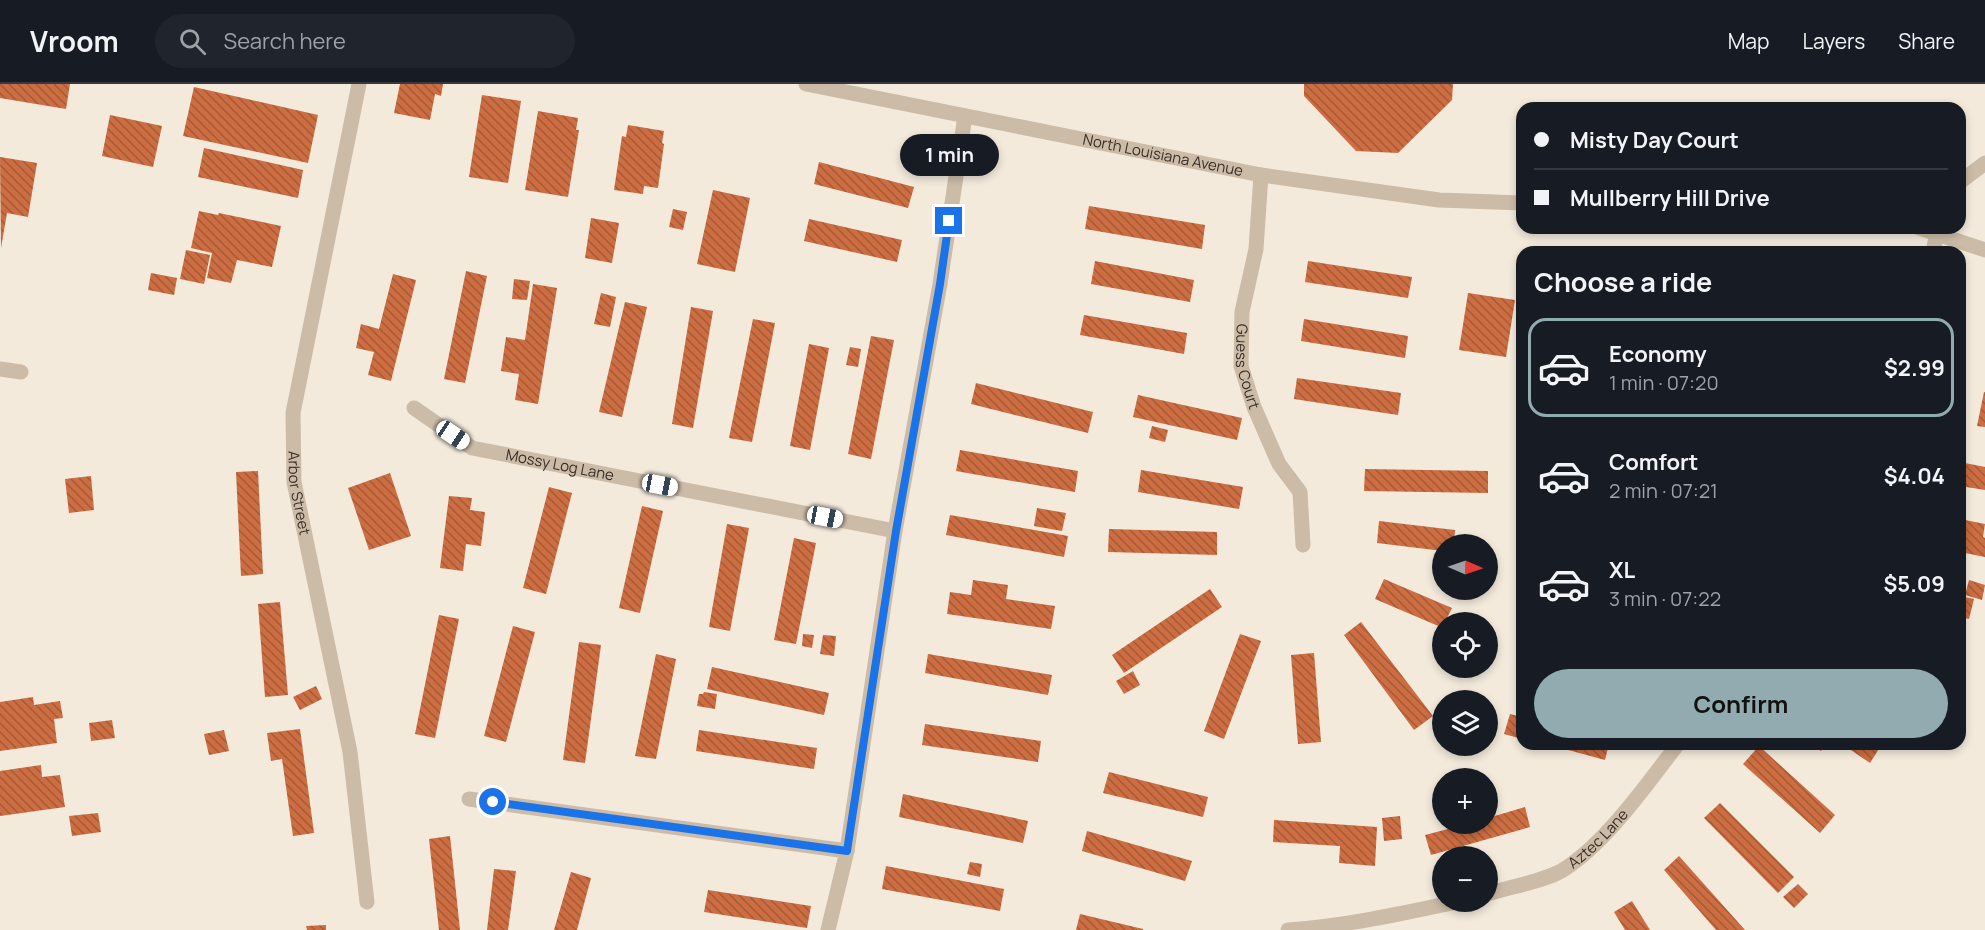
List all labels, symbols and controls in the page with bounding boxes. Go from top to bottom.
search box [155,14,575,68]
text: Vroom [30,22,119,60]
icon: search [176,25,209,58]
text: Search here [224,26,346,56]
text: Map [1728,27,1769,55]
text: Layers [1802,27,1865,55]
text: Share [1898,27,1955,55]
text: Misty Day Court [1570,125,1739,155]
street label: North Louisiana Avenue [1081,129,1245,181]
callout: 1 min [900,134,998,176]
text: 1 min [925,141,974,168]
text: Mullberry Hill Drive [1570,183,1770,213]
route end [935,207,962,234]
text: Choose a ride [1534,263,1712,300]
street label: Guess Court [1231,324,1265,412]
text: Economy [1609,339,1707,369]
icon: car [1537,341,1591,395]
text: $2.99 [1884,353,1945,383]
text: 1 min · 07:20 [1609,369,1719,396]
car [433,417,473,453]
street label: Mossy Log Lane [504,444,616,486]
text: Comfort [1609,447,1698,477]
icon: car [1537,449,1591,503]
street label: Arbor Street [284,451,316,537]
text: $4.04 [1884,461,1945,491]
car [641,473,679,497]
text: 2 min · 07:21 [1609,477,1718,504]
car [806,505,844,529]
north arrow [1432,534,1498,600]
map controls [1432,534,1498,912]
text: XL [1609,555,1635,585]
icon: car [1537,557,1591,611]
text: $5.09 [1883,569,1945,599]
text: 3 min · 07:22 [1609,585,1721,612]
button: locate [1432,612,1498,678]
button: Confirm [1534,669,1948,738]
button: layers [1432,690,1498,756]
button: + [1432,768,1498,834]
route start [479,788,506,815]
street label: Aztec Lane [1563,804,1633,873]
button: − [1432,846,1498,912]

